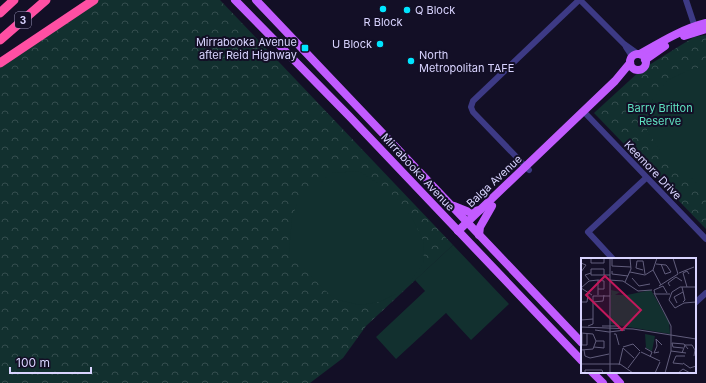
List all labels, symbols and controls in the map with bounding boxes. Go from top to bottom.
place label: Q Block [415,3,455,17]
marker: R Block [378,4,388,14]
marker: Q Block [402,5,412,15]
road number: 3 [15,12,31,28]
place label: R Block [364,15,402,29]
place label: Mirrabooka Avenue after Reid Highway [196,35,297,62]
place label: U Block [332,37,372,51]
marker: U Block [375,39,385,49]
marker: Mirrabooka Avenue after Reid Highway [300,43,310,53]
place label: North Metropolitan TAFE [419,48,514,75]
marker: North Metropolitan TAFE [406,56,416,66]
park label: Barry Britton Reserve [627,101,693,128]
street label: Mirrabooka Avenue [378,130,458,214]
street label: Keemore Drive [621,138,685,202]
street label: Balga Avenue [463,152,525,210]
inset map [581,258,696,373]
scale bar [10,349,91,375]
text: 100 m [16,355,50,370]

